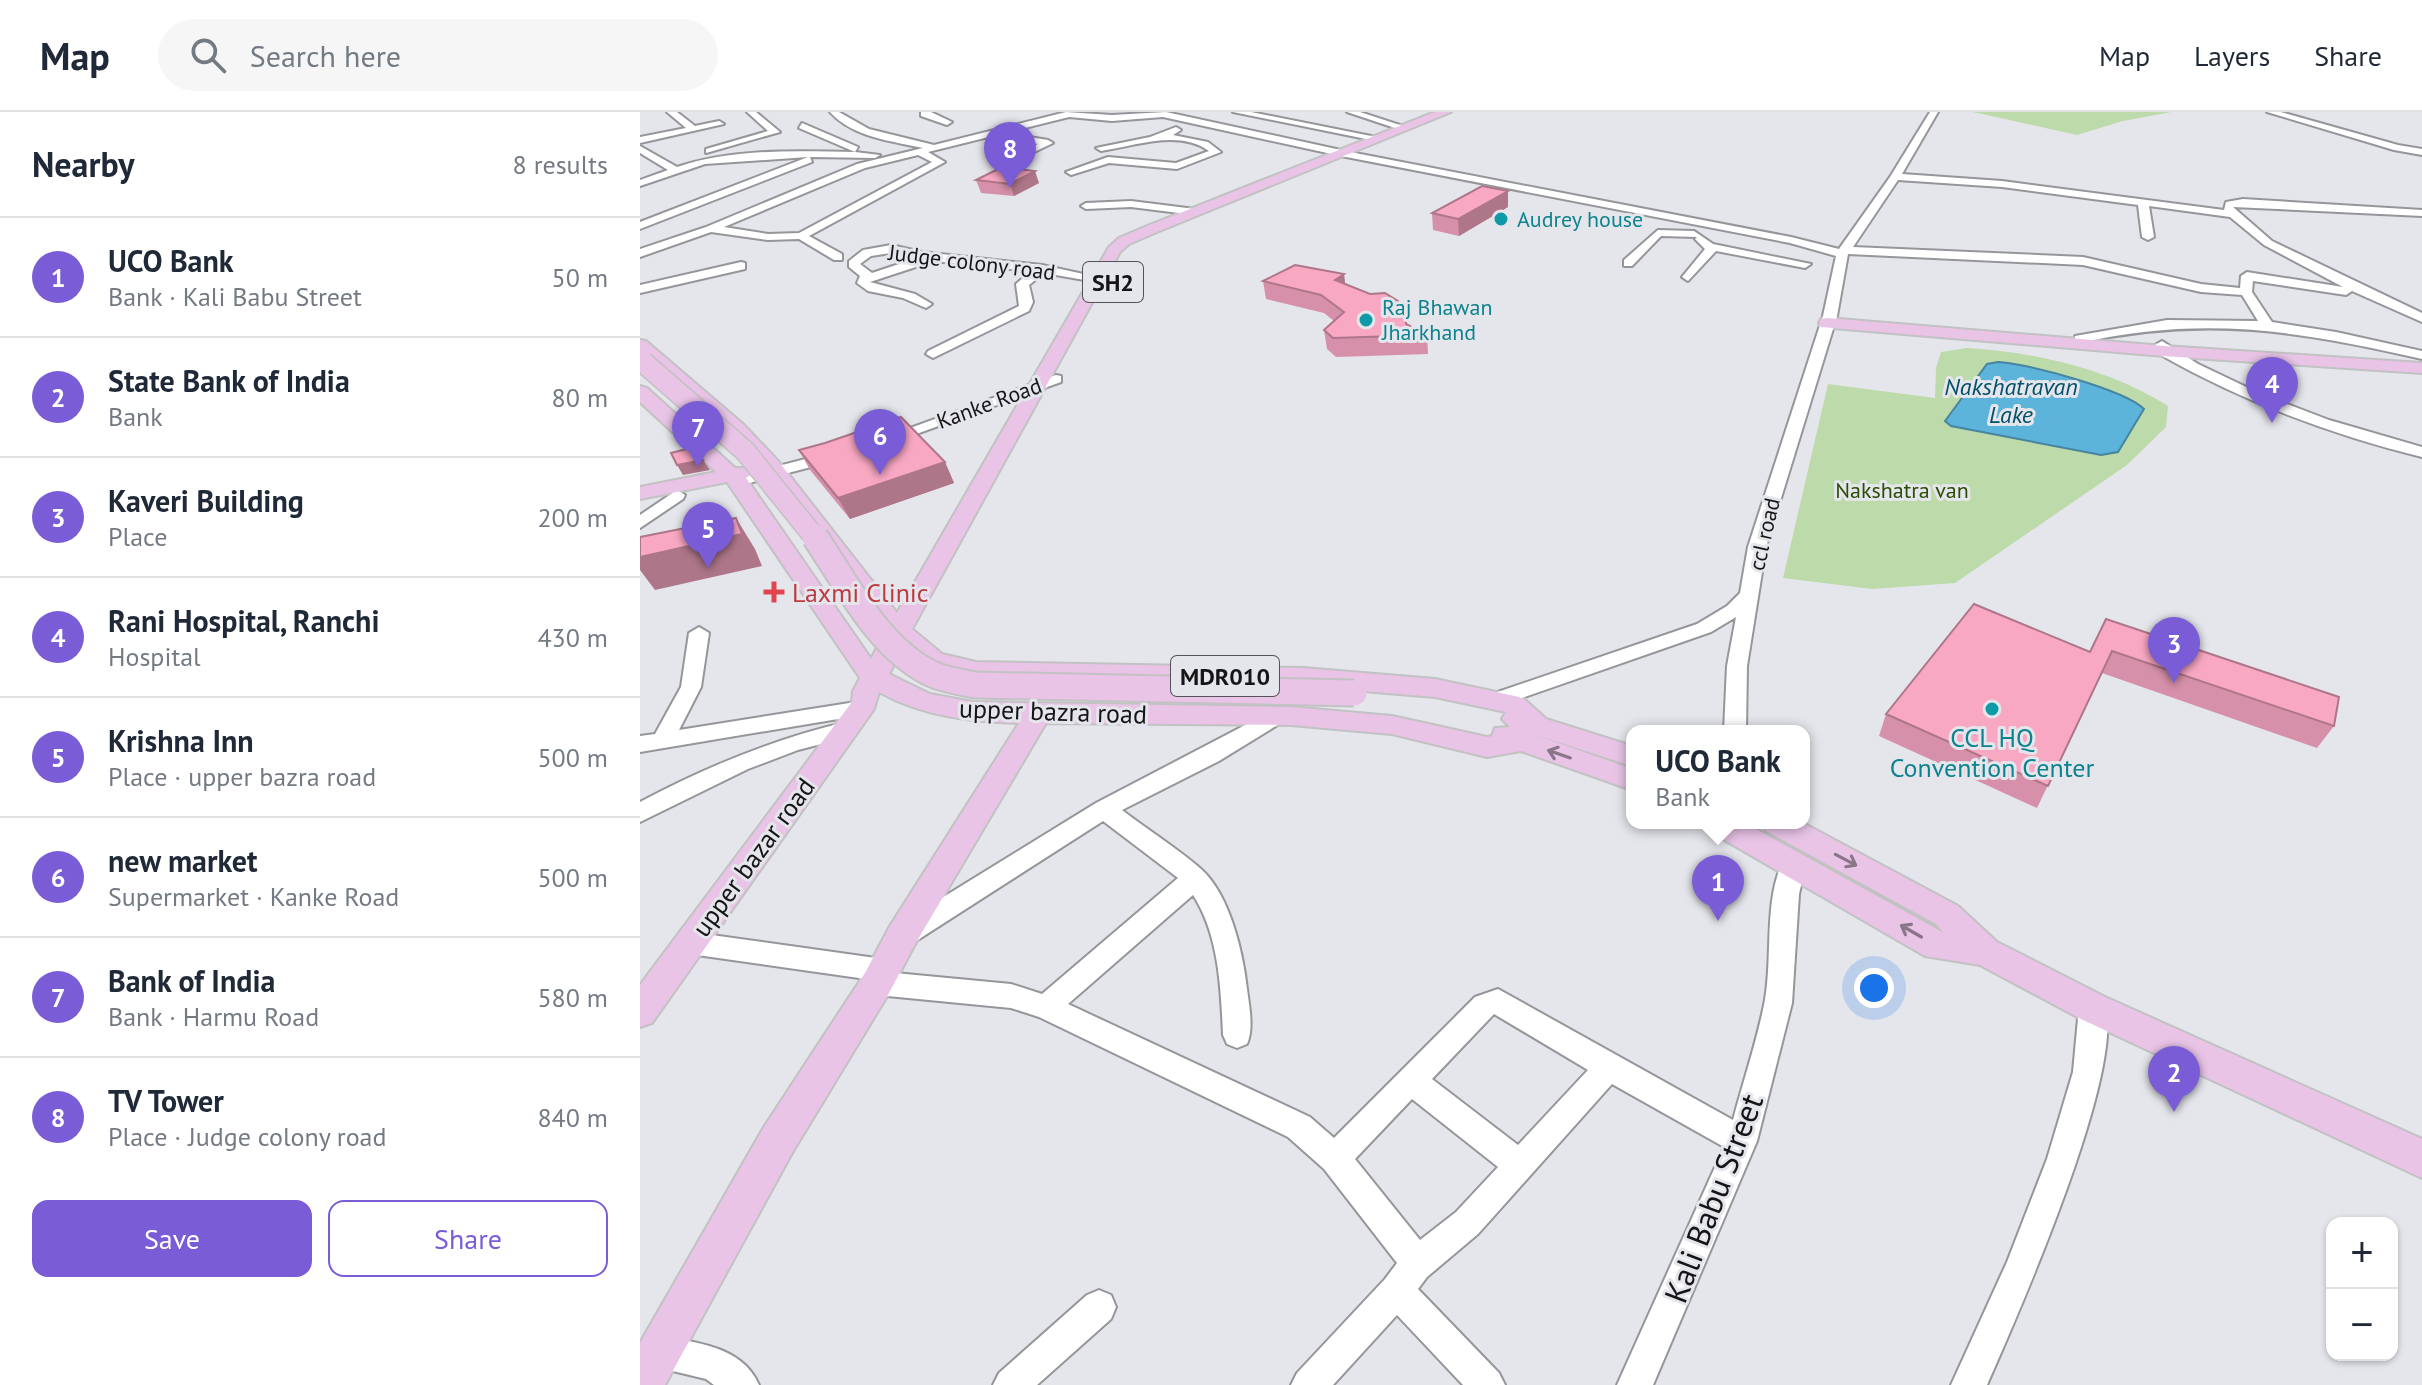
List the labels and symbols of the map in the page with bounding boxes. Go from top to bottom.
pin: 8 [984,122,1036,188]
place label: Audrey house [1517,205,1643,233]
marker: Audrey house [1492,210,1510,228]
street label: Judge colony road [886,238,1057,286]
road number: SH2 [1083,262,1143,302]
place label: Raj Bhawan Jharkhand [1381,293,1492,346]
marker: Raj Bhawan Jharkhand [1357,311,1375,329]
pin: 4 [2246,357,2298,423]
street label: Kanke Road [933,371,1045,435]
water label: Nakshatravan Lake [1944,371,2078,430]
pin: 7 [672,401,724,467]
pin: 6 [854,409,906,475]
park label: Nakshatra van [1835,476,1969,504]
street label: ccl road [1742,495,1786,573]
pin: 5 [682,502,734,568]
place label: Laxmi Clinic [792,576,929,609]
marker: Laxmi Clinic [763,581,785,603]
pin: 3 [2148,617,2200,683]
road number: MDR010 [1171,656,1279,696]
street label: upper bazra road [958,691,1148,731]
marker: CCL HQ Convention Center [1983,700,2001,718]
place label: CCL HQ Convention Center [1890,721,2094,784]
one-way arrow [1546,745,1571,760]
street label: upper bazar road [684,771,822,943]
one-way arrow [1833,853,1857,868]
pin: 1 [1692,855,1744,921]
one-way arrow [1900,923,1923,939]
your location [1854,968,1894,1008]
pin: 2 [2148,1046,2200,1112]
street label: Kali Babu Street [1654,1087,1772,1308]

